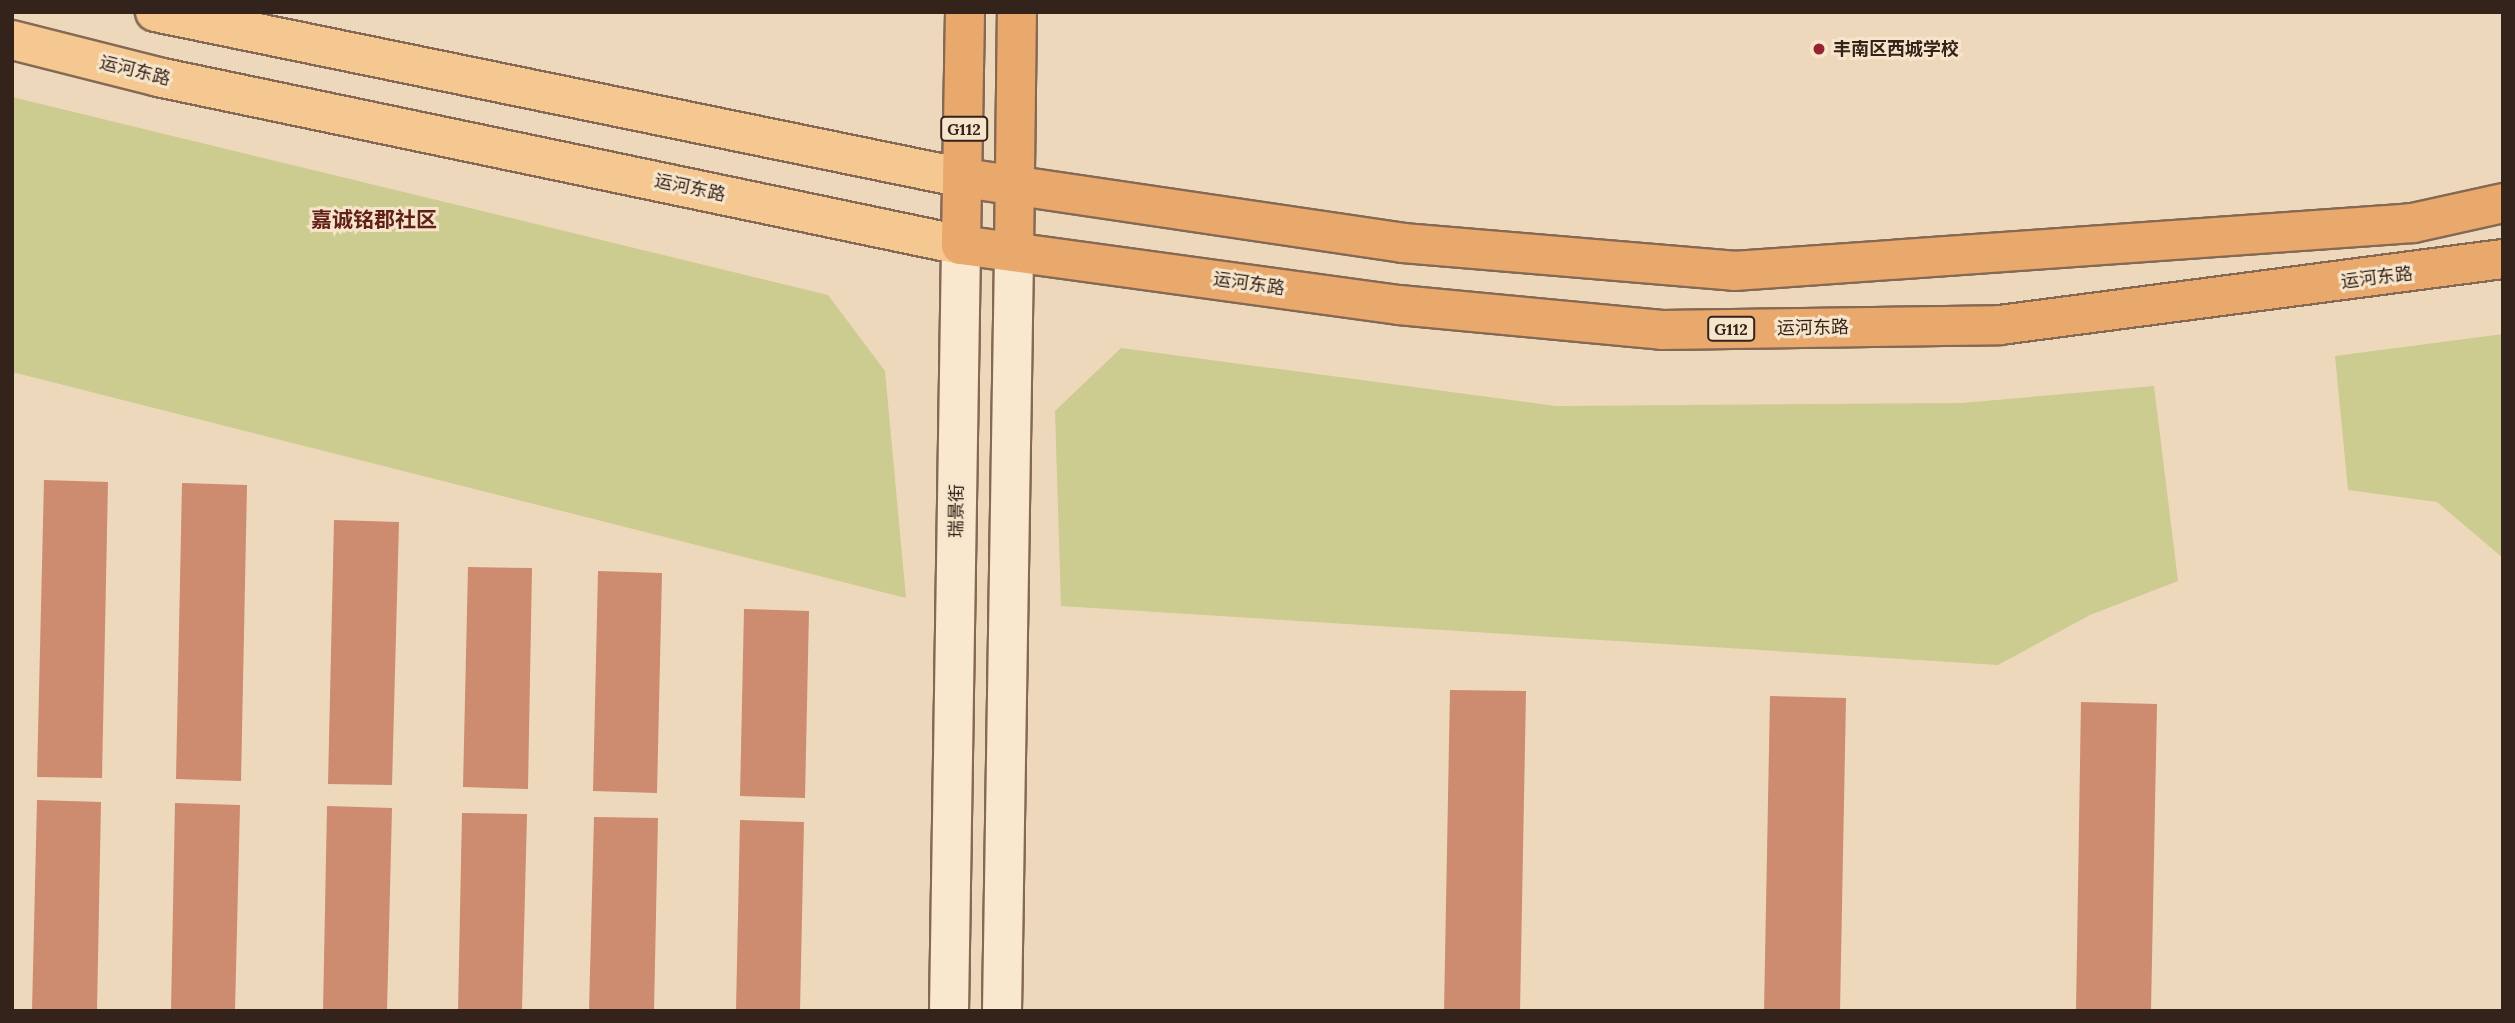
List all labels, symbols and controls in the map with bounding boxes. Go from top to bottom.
place label: 丰南区西城学校 [1833,38,1959,60]
marker: 丰南区西城学校 [1811,41,1827,57]
street label: 运河东路 [97,52,173,90]
road number: G112 [940,116,988,141]
street label: 运河东路 [653,170,727,206]
district label: 嘉诚铭郡社区 [311,207,437,233]
street label: 运河东路 [2340,263,2414,293]
street label: 运河东路 [1212,268,1286,300]
road number: G112 [1706,316,1756,342]
street label: 运河东路 [1777,317,1849,339]
street label: 瑞景街 [946,484,968,538]

